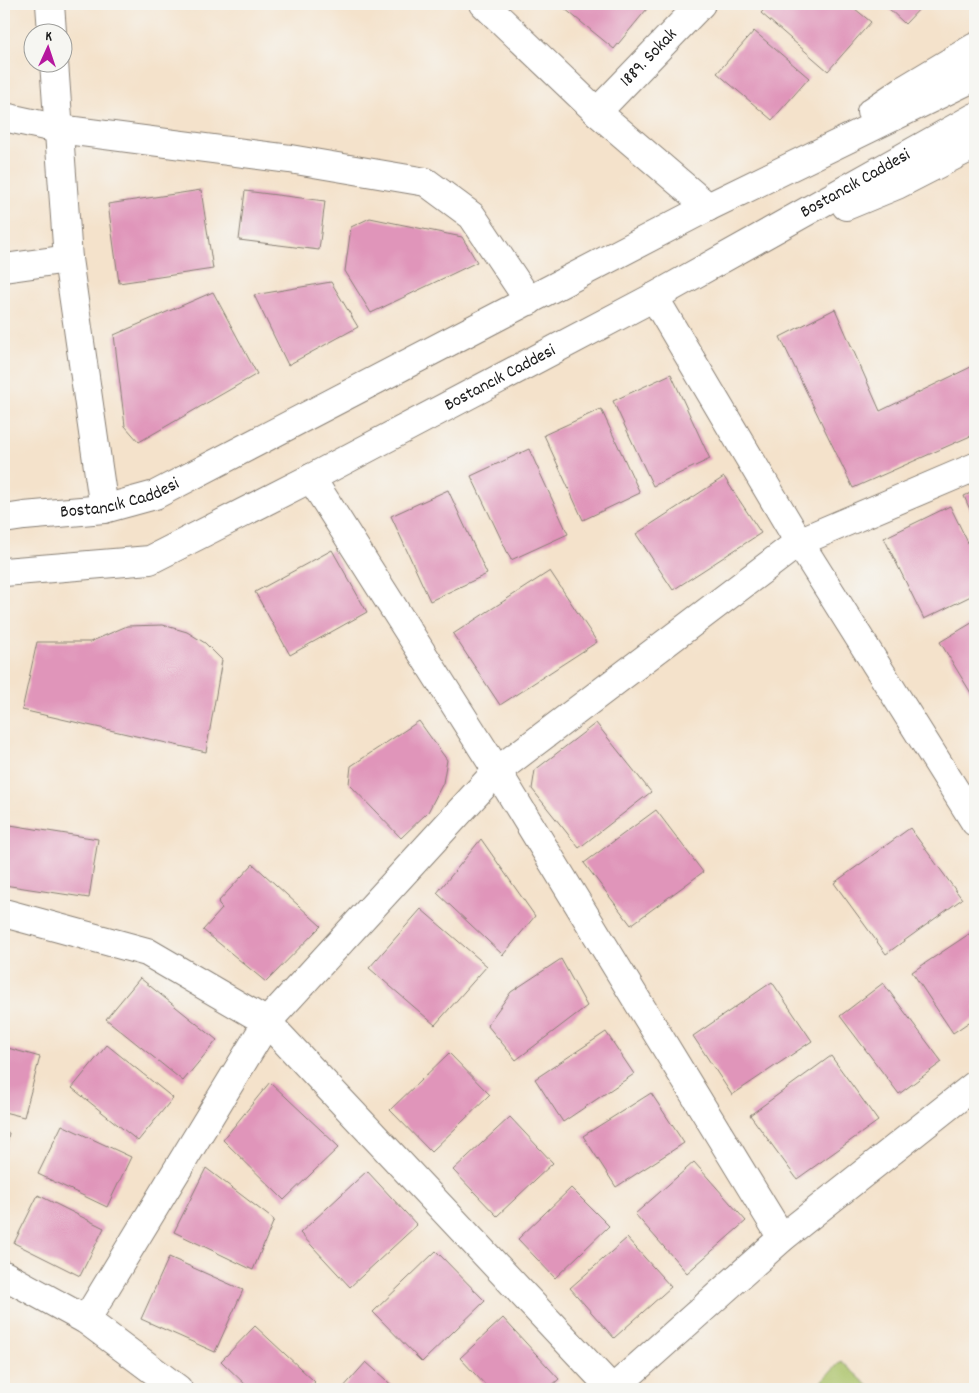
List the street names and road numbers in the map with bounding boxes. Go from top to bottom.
street label: 1889. Sokak [615,23,683,93]
street label: Bostancık Caddesi [796,143,915,225]
street label: Bostancık Caddesi [440,339,560,418]
street label: Bostancık Caddesi [59,472,184,525]

